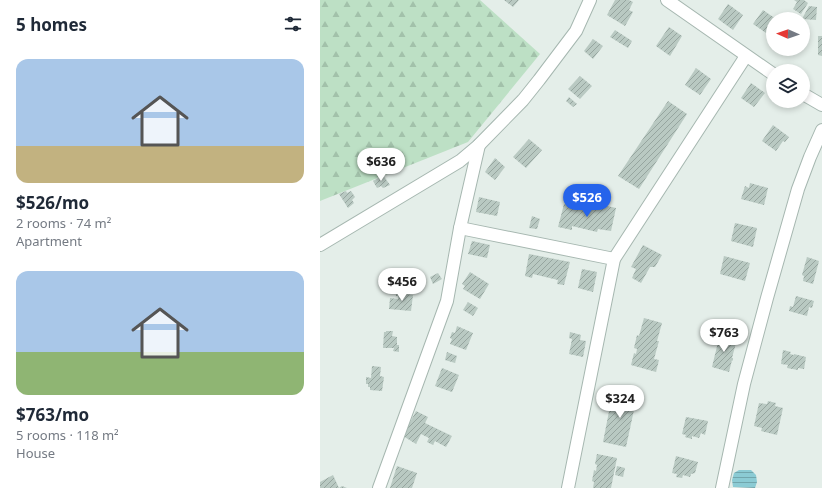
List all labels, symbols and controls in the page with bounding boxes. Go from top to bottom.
north arrow [766,12,810,56]
map controls [766,12,810,108]
text: 5 homes [16,13,87,36]
icon: filters [282,13,304,35]
button: layers [766,64,810,108]
icon: home [124,85,196,157]
pin: $636 [357,148,405,182]
text: $636 [366,152,396,170]
pin: $526 [563,184,611,218]
text: $526 [572,188,602,206]
text: $526/mo [16,191,89,214]
text: 2 rooms · 74 m² [16,214,111,232]
text: Apartment [16,232,82,250]
pin: $456 [378,268,426,302]
text: $456 [387,272,417,290]
icon: home [124,297,196,369]
pin: $763 [700,319,748,353]
text: $763 [709,323,739,341]
pin: $324 [596,385,644,419]
text: $324 [605,389,635,407]
text: $763/mo [16,403,89,426]
text: 5 rooms · 118 m² [16,426,119,444]
text: House [16,444,55,462]

